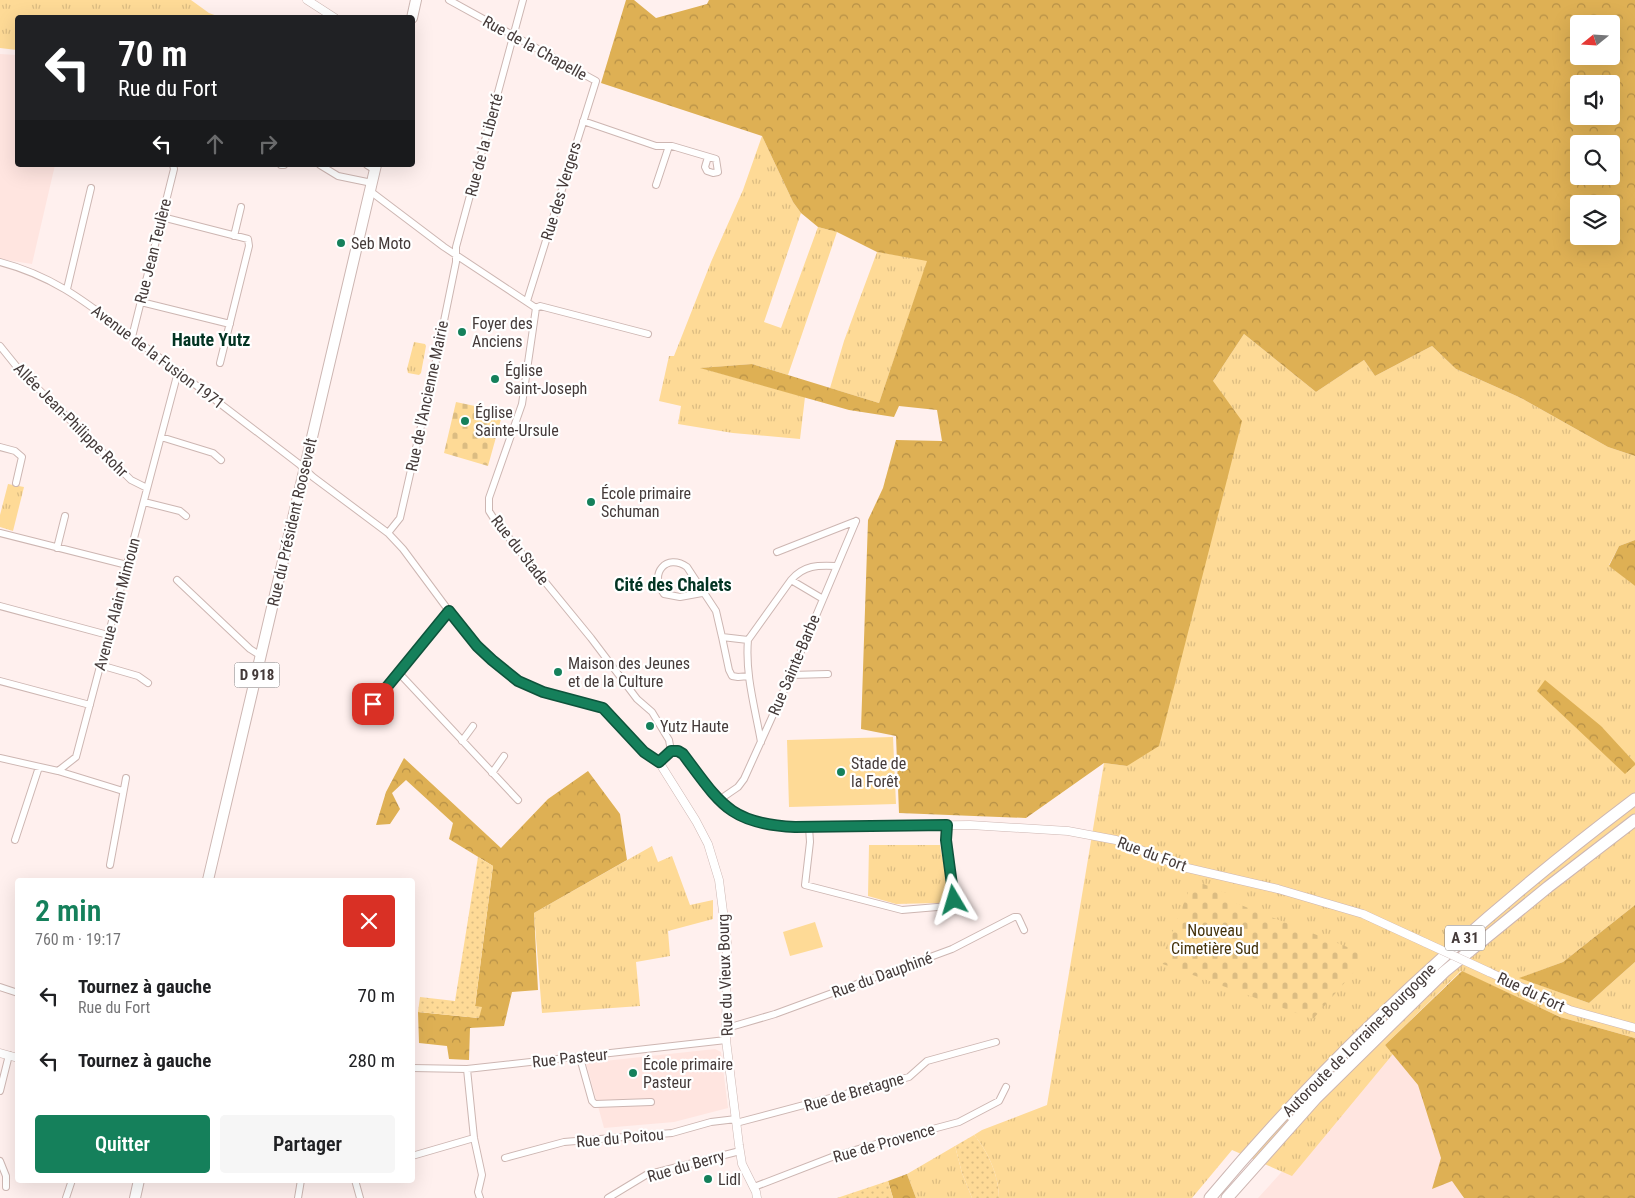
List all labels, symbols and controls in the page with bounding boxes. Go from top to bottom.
street label: Rue de la Chapelle [480,12,590,84]
north arrow [1570,15,1620,65]
map controls [1570,15,1620,245]
text: 70 m [118,34,187,75]
icon: left [35,35,100,100]
button: sound [1570,75,1620,125]
text: Rue du Fort [118,76,217,101]
street label: Rue de la Liberté [461,91,507,199]
icon: left [148,130,176,158]
icon: ahead [201,130,229,158]
icon: right [254,130,282,158]
button: search [1570,135,1620,185]
street label: Rue des Vergers [537,139,585,243]
button: layers [1570,195,1620,245]
street label: Rue Jean Teulère [131,197,175,305]
place label: Seb Moto [351,234,411,253]
marker: Seb Moto [335,237,347,249]
street label: Avenue de la Fusion 1971 [88,301,228,413]
place label: Foyer des Anciens [472,314,533,351]
street label: Rue de l'Ancienne Mairie [402,319,452,473]
marker: Foyer des Anciens [456,326,468,338]
district label: Haute Yutz [172,329,250,350]
street label: Allée Jean-Philippe Rohr [10,359,132,481]
place label: Église Saint-Joseph [505,361,587,398]
marker: Église Saint-Joseph [489,373,501,385]
place label: Église Sainte-Ursule [475,403,559,440]
marker: Église Sainte-Ursule [459,415,471,427]
street label: Rue du Président Roosevelt [263,436,321,608]
place label: École primaire Schuman [601,484,691,521]
marker: École primaire Schuman [585,496,597,508]
street label: Rue du Stade [487,511,553,589]
street label: Avenue Alain Mimoun [90,536,144,672]
district label: Cité des Chalets [614,574,732,595]
street label: Rue Sainte-Barbe [764,612,824,718]
place label: Maison des Jeunes et de la Culture [568,654,690,691]
road number: D 918 [234,662,280,688]
marker: Maison des Jeunes et de la Culture [552,666,564,678]
pin [352,683,394,725]
icon: arrive [359,690,387,718]
place label: Yutz Haute [660,717,729,736]
marker: Yutz Haute [644,720,656,732]
place label: Stade de la Forêt [851,754,906,791]
marker: Stade de la Forêt [835,766,847,778]
street label: Rue du Fort [1115,833,1189,875]
position arrow [927,873,979,925]
text: 2 min [35,893,101,928]
button: close [343,895,395,947]
street label: Rue du Vieux Bourg [713,913,737,1037]
park label: Nouveau Cimetière Sud [1171,921,1259,958]
road number: A 31 [1445,926,1485,950]
text: 760 m · 19:17 [35,930,121,949]
street label: Rue du Dauphiné [829,948,935,1002]
street label: Autoroute de Lorraine-Bourgogne [1278,959,1440,1121]
street label: Rue du Fort [1494,968,1568,1016]
text: Tournez à gauche [78,975,211,998]
icon: left [35,982,63,1010]
text: 70 m [358,984,395,1007]
text: Rue du Fort [78,998,150,1017]
street label: Rue Pasteur [531,1045,609,1071]
icon: left [35,1047,63,1075]
text: Tournez à gauche [78,1049,211,1072]
text: 280 m [348,1049,395,1072]
place label: École primaire Pasteur [643,1055,733,1092]
marker: École primaire Pasteur [627,1067,639,1079]
street label: Rue de Bretagne [802,1069,906,1115]
button: Quitter [35,1115,210,1173]
button: Partager [220,1115,395,1173]
street label: Rue de Provence [831,1119,937,1167]
street label: Rue du Poitou [576,1125,664,1151]
street label: Rue du Berry [645,1146,727,1186]
place label: Lidl [718,1170,741,1189]
marker: Lidl [702,1173,714,1185]

